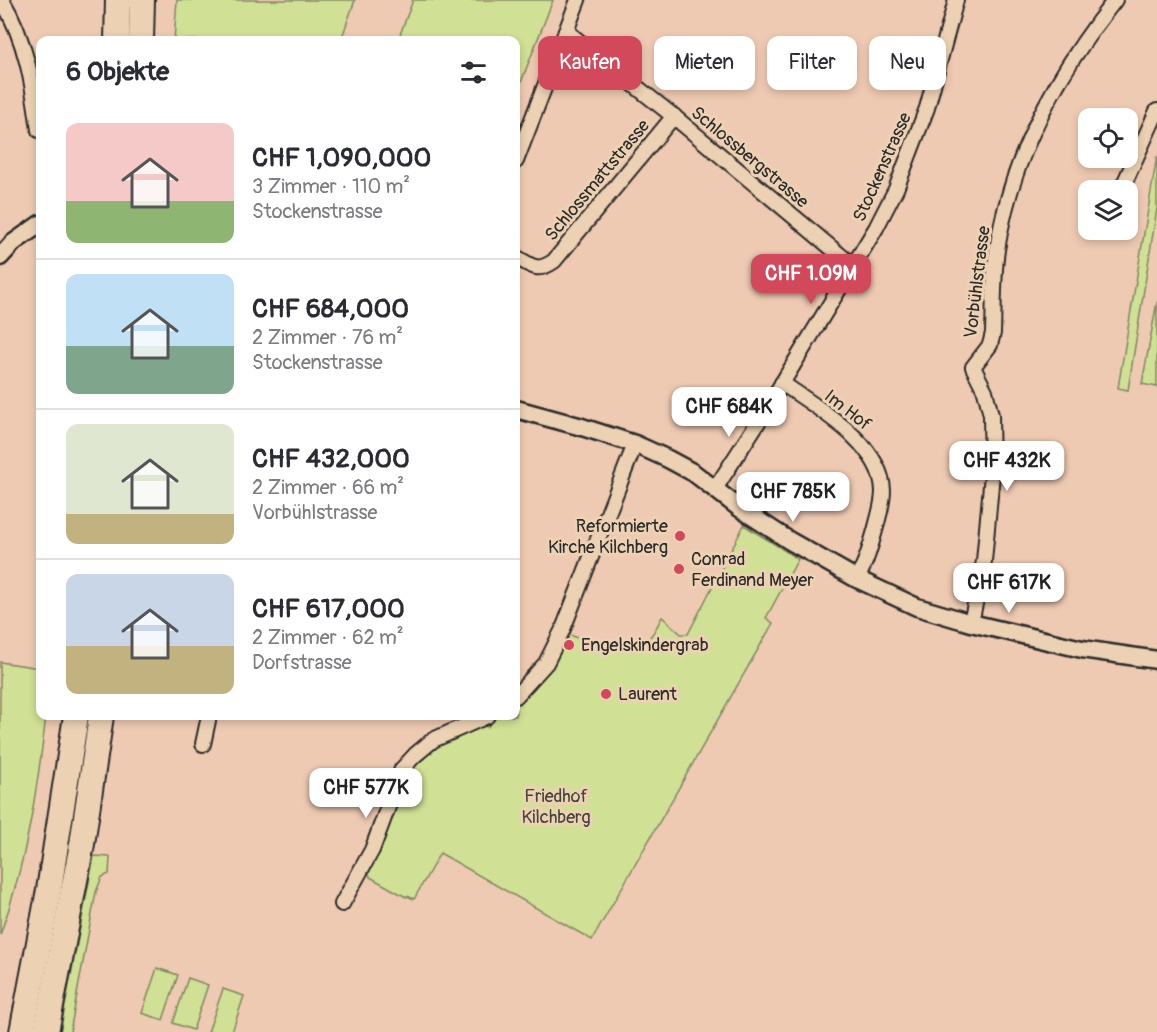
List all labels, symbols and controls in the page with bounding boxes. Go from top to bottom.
chip: Kaufen [538,36,642,90]
chip: Mieten [654,36,755,90]
chip: Filter [767,36,857,90]
chip: Neu [869,36,946,90]
text: 6 Objekte [66,56,169,88]
icon: filters [457,56,490,89]
street label: Schlossbergstrasse [686,102,813,213]
map controls [1078,108,1138,240]
button: locate [1078,108,1138,168]
street label: Stockenstrasse [848,109,917,226]
street label: Schlossmattstrasse [540,115,655,246]
text: CHF 1,090,000 [252,142,431,174]
icon: home [114,147,186,219]
text: 3 Zimmer · 110 m² [252,174,410,199]
button: layers [1078,180,1138,240]
text: Stockenstrasse [252,199,383,224]
street label: Vorbühlstrasse [959,225,996,339]
pin: CHF 1.09M [742,254,880,305]
text: CHF 1.09M [765,261,857,286]
text: CHF 684,000 [252,293,409,325]
icon: home [114,298,186,370]
text: 2 Zimmer · 76 m² [252,325,403,350]
text: Stockenstrasse [252,350,383,375]
street label: Im Hof [820,385,876,436]
pin: CHF 684K [667,387,791,438]
text: CHF 684K [686,394,772,419]
pin: CHF 432K [945,441,1069,492]
text: CHF 432,000 [252,443,410,475]
icon: home [114,448,186,520]
text: CHF 432K [963,448,1051,473]
pin: CHF 785K [731,472,855,523]
text: 2 Zimmer · 66 m² [252,475,404,500]
text: CHF 785K [751,479,835,504]
text: Vorbühlstrasse [252,500,377,525]
place label: Reformierte Kirche Kilchberg [548,515,668,559]
marker: Reformierte Kirche Kilchberg [673,529,687,543]
place label: Conrad Ferdinand Meyer [691,548,814,592]
marker: Conrad Ferdinand Meyer [672,562,686,576]
pin: CHF 617K [947,563,1071,614]
text: CHF 617K [967,570,1051,595]
text: CHF 617,000 [252,593,405,625]
icon: home [114,598,186,670]
text: 2 Zimmer · 62 m² [252,625,404,650]
place label: Engelskindergrab [581,634,709,657]
marker: Engelskindergrab [562,638,576,652]
text: Dorfstrasse [252,650,352,675]
place label: Laurent [618,683,678,706]
marker: Laurent [599,687,613,701]
pin: CHF 577K [304,768,428,819]
text: CHF 577K [323,775,409,800]
park label: Friedhof Kilchberg [521,785,591,829]

